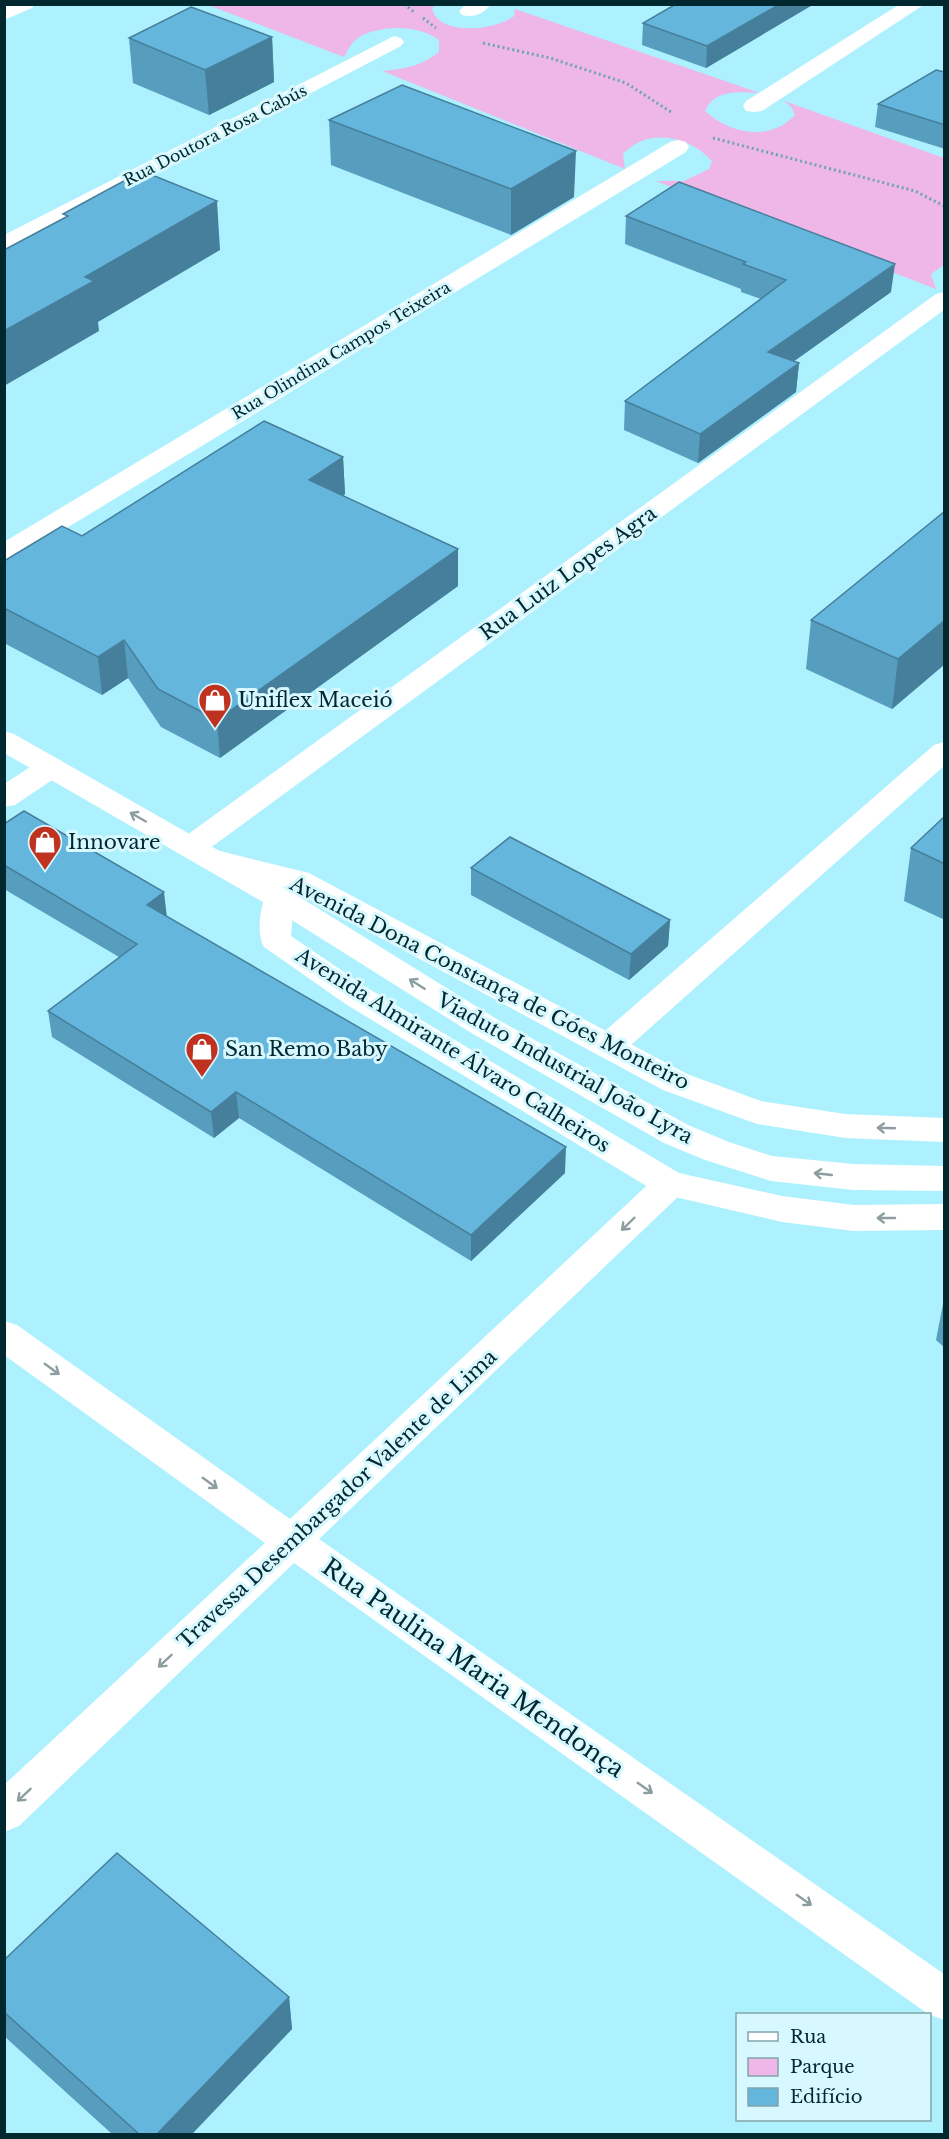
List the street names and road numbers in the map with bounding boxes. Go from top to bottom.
street label: Rua Doutora Rosa Cabús [120,80,310,190]
street label: Rua Olindina Campos Teixeira [228,277,454,423]
street label: Rua Luiz Lopes Agra [475,500,662,645]
street label: Avenida Dona Constança de Góes Monteiro [285,871,694,1095]
street label: Avenida Almirante Álvaro Calheiros [291,941,615,1157]
street label: Viaduto Industrial João Lyra [432,987,698,1149]
street label: Travessa Desembargador Valente de Lima [173,1344,502,1653]
street label: Rua Paulina Maria Mendonça [317,1552,631,1784]

